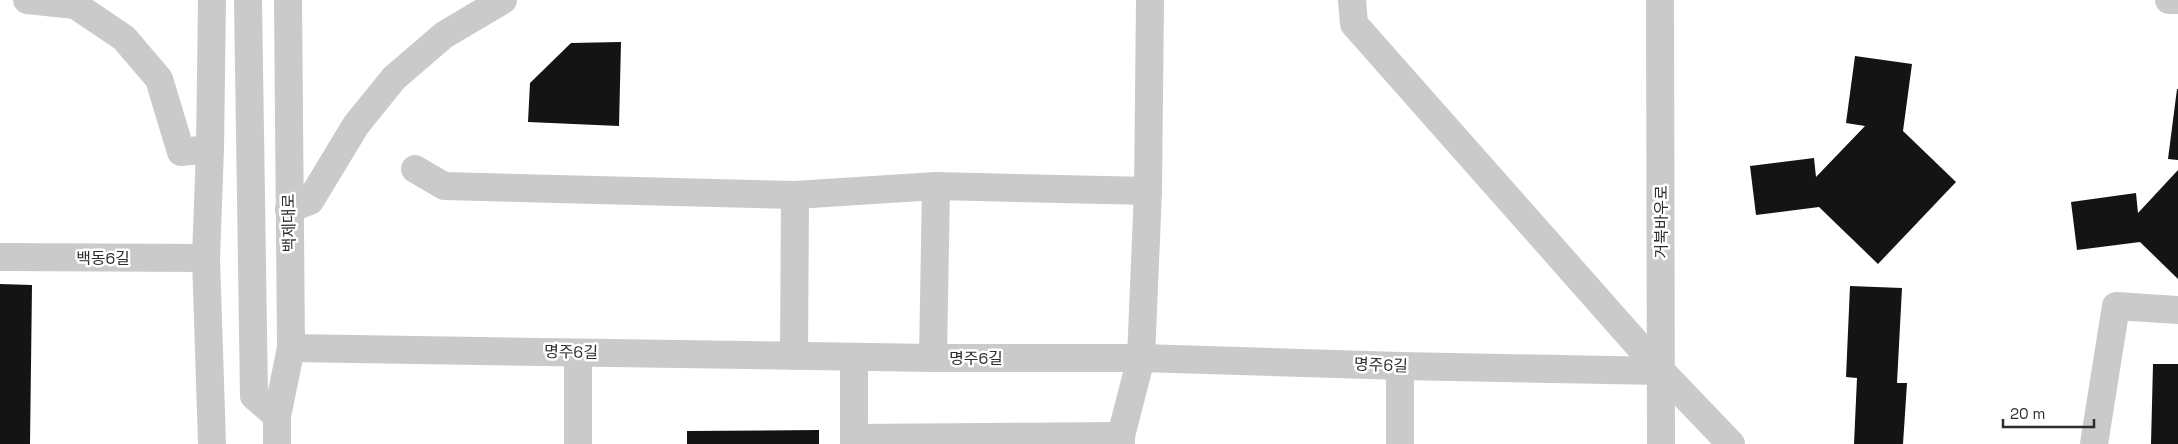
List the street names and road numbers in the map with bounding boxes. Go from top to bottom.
street label: 거북바우로 [1651,185,1672,259]
street label: 백제대로 [278,193,300,253]
street label: 백동6길 [76,248,130,269]
street label: 명주6길 [544,341,598,363]
street label: 명주6길 [949,348,1003,369]
street label: 명주6길 [1354,354,1408,376]

